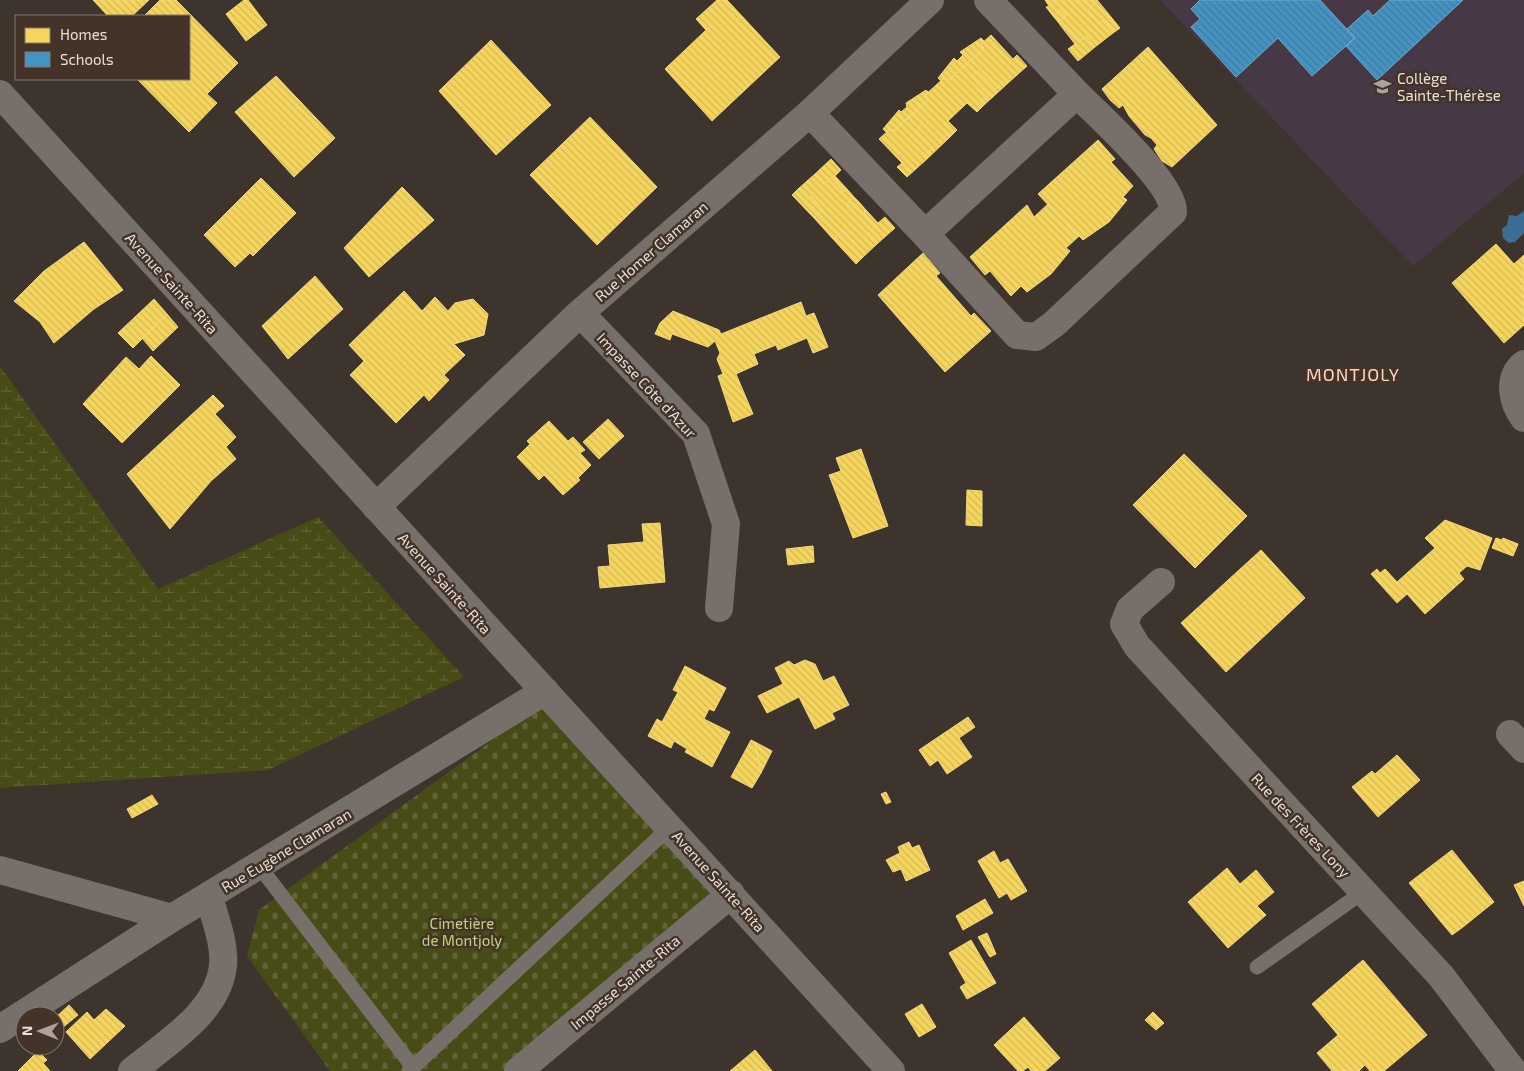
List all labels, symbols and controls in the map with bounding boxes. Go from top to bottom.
legend [15,15,190,80]
text: Homes [60,25,107,43]
text: Schools [60,50,114,68]
place label: Collège Sainte-Thérèse [1397,69,1501,104]
school or university icon: Collège Sainte-Thérèse [1373,77,1393,97]
street label: Rue Homer Clamaran [591,197,711,305]
street label: Avenue Sainte-Rita [122,229,222,337]
street label: Impasse Côte d'Azur [594,329,700,441]
district label: MONTJOLY [1306,363,1400,385]
street label: Avenue Sainte-Rita [395,529,495,637]
street label: Rue des Frères Lony [1248,769,1354,881]
street label: Rue Eugène Clamaran [218,804,354,896]
street label: Avenue Sainte-Rita [669,827,769,935]
park label: Cimetière de Montjoly [422,914,502,950]
street label: Impasse Sainte-Rita [567,931,683,1033]
north arrow [15,1006,65,1056]
text: N [18,1026,35,1036]

